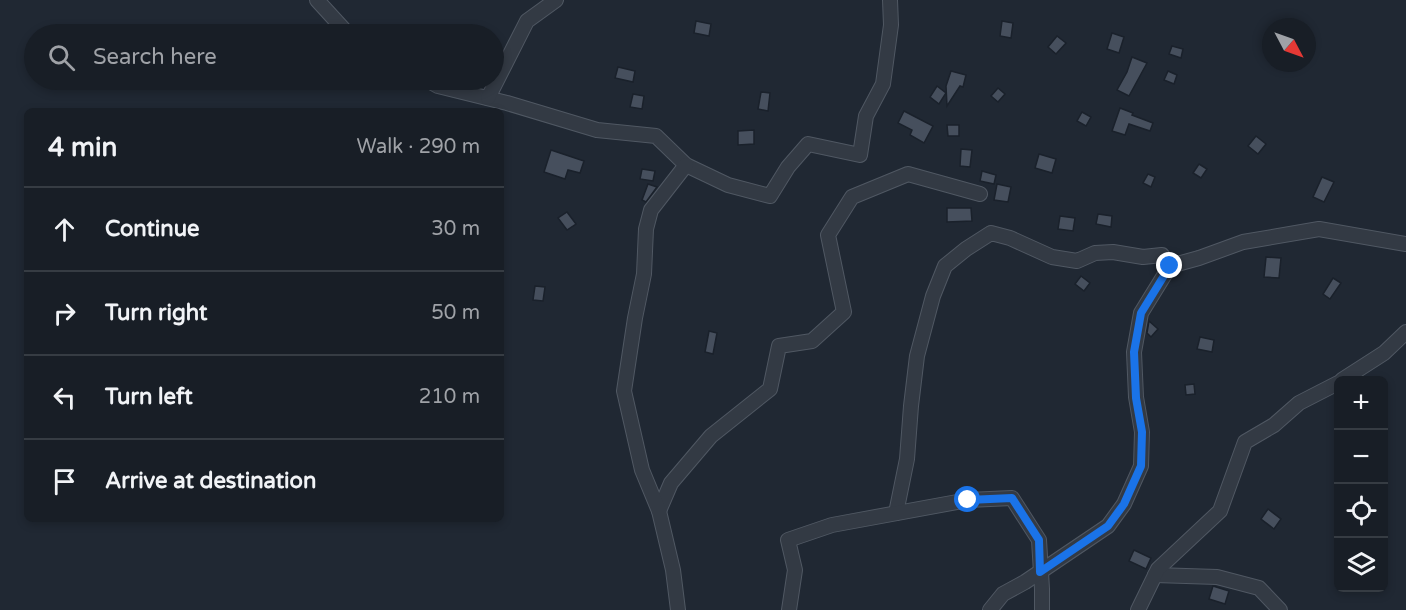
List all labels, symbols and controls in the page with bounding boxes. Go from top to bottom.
north arrow [1262,18,1316,72]
search box [24,24,504,90]
icon: search [45,41,78,74]
text: Search here [93,44,217,70]
text: 4 min [48,132,117,163]
text: Walk · 290 m [357,135,480,159]
icon: ahead [48,213,81,246]
text: Continue [105,216,200,242]
text: 30 m [431,217,480,241]
route end [1156,252,1182,278]
icon: right [48,297,81,330]
text: Turn right [105,300,207,326]
text: 50 m [431,301,480,325]
map controls [1334,376,1388,592]
button: + [1334,376,1388,430]
icon: left [48,381,81,414]
text: Turn left [105,384,193,410]
text: 210 m [419,385,480,409]
button: − [1334,430,1388,484]
icon: arrive [48,465,81,498]
text: Arrive at destination [105,468,316,494]
button: locate [1334,484,1388,538]
route start [954,486,980,512]
button: layers [1334,538,1388,592]

